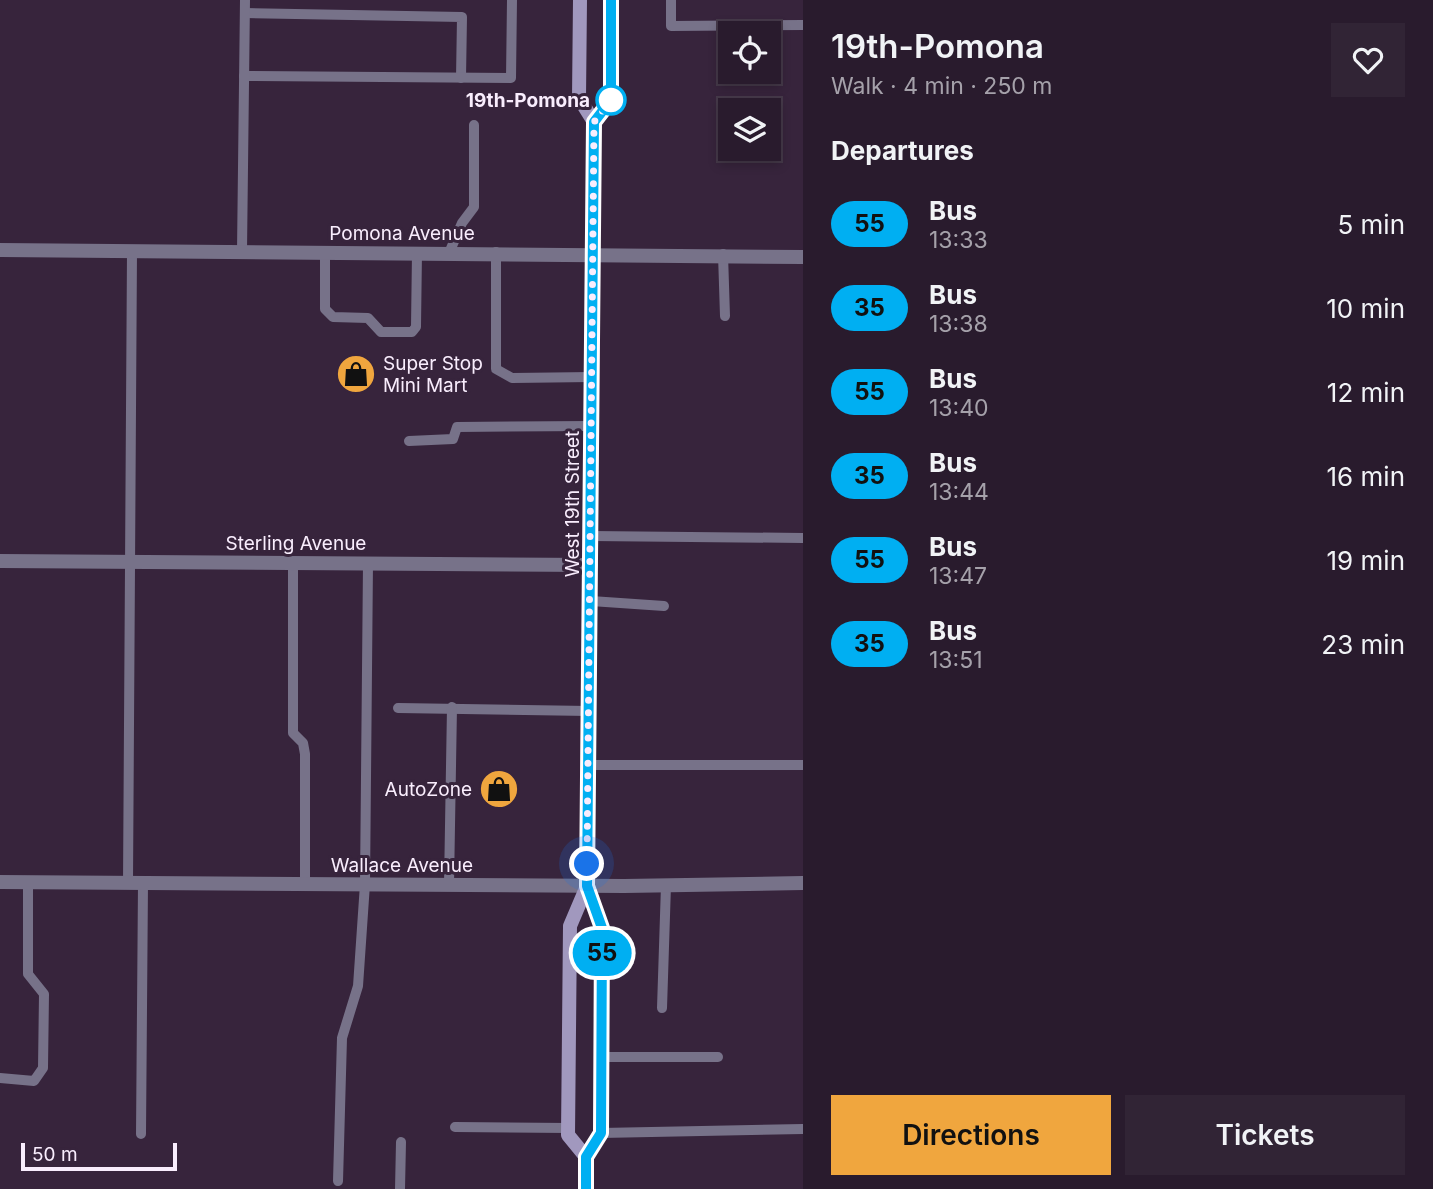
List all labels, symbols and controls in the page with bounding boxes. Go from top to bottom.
map controls [718,21,781,161]
button: locate [718,21,781,84]
button: heart [1331,23,1405,97]
text: 19th-Pomona [831,26,1044,66]
text: Walk · 4 min · 250 m [831,72,1053,100]
marker: 19th-Pomona [596,85,626,115]
place label: 19th-Pomona [466,89,590,112]
button: layers [718,98,781,161]
text: Departures [831,135,974,166]
text: Bus [929,195,977,226]
text: 55 [854,209,885,238]
text: 5 min [1337,209,1405,240]
street label: Pomona Avenue [329,222,475,245]
text: 13:33 [929,226,988,254]
text: Bus [929,279,977,310]
text: 35 [854,293,885,322]
text: 10 min [1326,293,1405,324]
text: 13:38 [929,310,988,338]
place label: Super Stop Mini Mart [383,352,483,397]
shop icon: Super Stop Mini Mart [335,353,377,395]
text: Bus [929,363,977,394]
text: 55 [854,377,885,406]
text: 12 min [1327,377,1405,408]
text: 13:40 [929,394,989,422]
street label: West 19th Street [561,431,584,577]
text: Bus [929,447,977,478]
text: 35 [854,461,885,490]
text: 16 min [1327,461,1405,492]
text: 13:44 [929,478,989,506]
text: Bus [929,531,977,562]
street label: Sterling Avenue [226,532,366,555]
text: 55 [854,545,885,574]
text: 19 min [1327,545,1405,576]
text: 13:47 [929,562,987,590]
text: Bus [929,615,977,646]
text: 35 [854,629,885,658]
text: 23 min [1321,629,1405,660]
text: 13:51 [929,646,983,674]
shop icon: AutoZone [478,768,520,810]
place label: AutoZone [385,778,472,801]
your location [569,846,604,881]
street label: Wallace Avenue [331,854,473,877]
line badge: 55 [570,930,634,976]
text: 55 [587,938,617,967]
button: Directions [831,1095,1111,1175]
button: Tickets [1125,1095,1405,1175]
scale bar [21,1140,177,1172]
text: 50 m [32,1143,78,1166]

